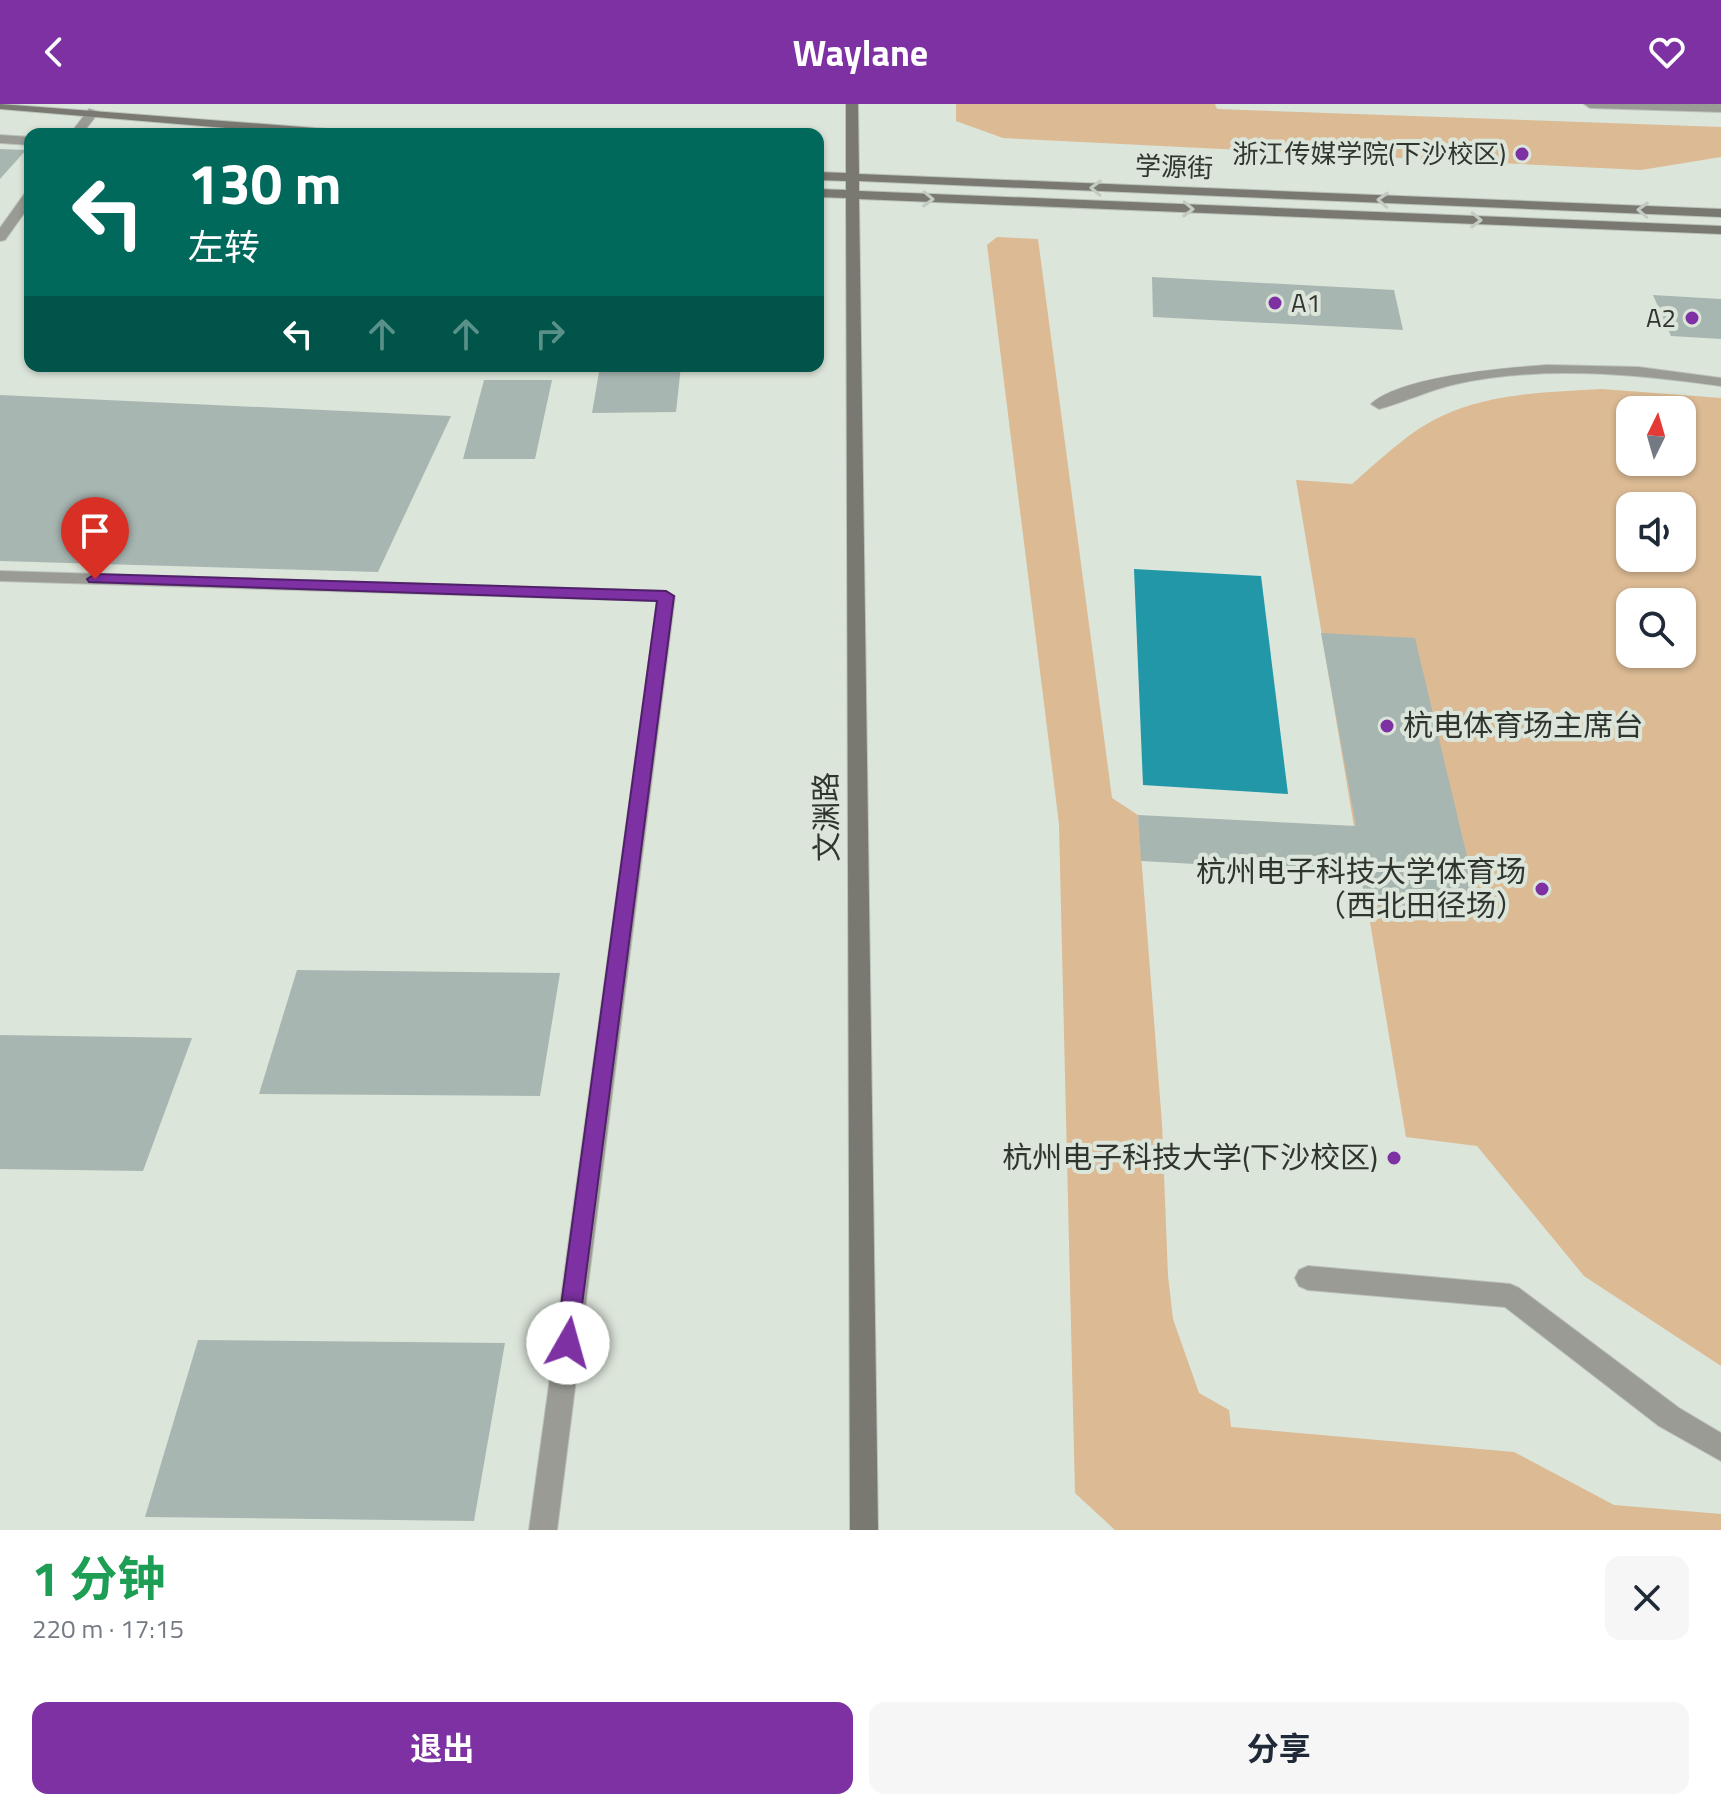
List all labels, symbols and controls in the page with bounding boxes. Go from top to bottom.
text: Waylane [793,25,928,80]
icon: back [32,30,76,74]
icon: heart [1645,30,1689,74]
place label: 浙江传媒学院(下沙校区) [1232,134,1506,173]
text: 130 m [188,141,341,226]
marker: 浙江传媒学院(下沙校区) [1513,145,1531,163]
street label: 学源街 [1134,146,1214,187]
icon: left [56,160,160,264]
one-way arrow [1089,180,1101,197]
one-way arrow [922,190,935,207]
one-way arrow [1376,191,1389,208]
one-way arrow [1182,200,1195,217]
one-way arrow [1636,202,1649,219]
one-way arrow [1470,212,1483,229]
text: 左转 [188,219,260,274]
place label: A1 [1291,283,1321,322]
marker: A1 [1266,294,1284,312]
place label: A2 [1646,298,1676,337]
marker: A2 [1683,309,1701,327]
icon: left [276,312,320,356]
icon: ahead [360,312,404,356]
icon: ahead [444,312,488,356]
icon: right [528,312,572,356]
north arrow [1616,396,1696,476]
map controls [1616,396,1696,668]
button: sound [1616,492,1696,572]
pin [61,497,129,579]
icon: arrive [73,509,117,553]
button: search [1616,588,1696,668]
place label: 杭电体育场主席台 [1403,702,1643,748]
marker: 杭电体育场主席台 [1378,717,1396,735]
street label: 文渊路 [802,772,850,862]
place label: 杭州电子科技大学体育场 （西北田径场） [1196,848,1526,928]
marker: 杭州电子科技大学体育场 （西北田径场） [1533,880,1551,898]
place label: 杭州电子科技大学(下沙校区) [1002,1134,1378,1180]
marker: 杭州电子科技大学(下沙校区) [1385,1149,1403,1167]
position arrow [526,1301,610,1385]
text: 1 分钟 [32,1542,165,1615]
button: close [1605,1556,1689,1640]
text: 220 m · 17:15 [32,1609,184,1648]
button: 退出 [32,1702,853,1794]
button: 分享 [869,1702,1689,1794]

